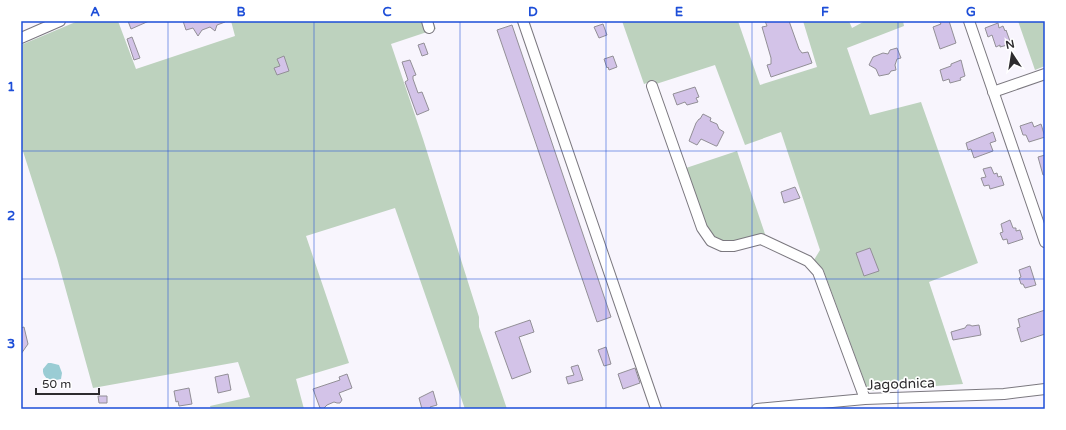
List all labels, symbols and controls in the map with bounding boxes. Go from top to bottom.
text: A [90,4,100,20]
text: B [236,4,246,20]
text: C [382,4,392,20]
text: D [528,4,538,20]
text: E [675,4,683,20]
text: F [821,4,829,20]
text: G [966,4,976,20]
north arrow [992,34,1032,74]
text: N [1004,37,1016,52]
text: 1 [7,79,15,95]
text: 2 [7,208,15,224]
text: 3 [7,336,15,352]
scale bar [36,370,99,396]
street label: Jagodnica [867,374,935,394]
text: 50 m [42,377,71,391]

